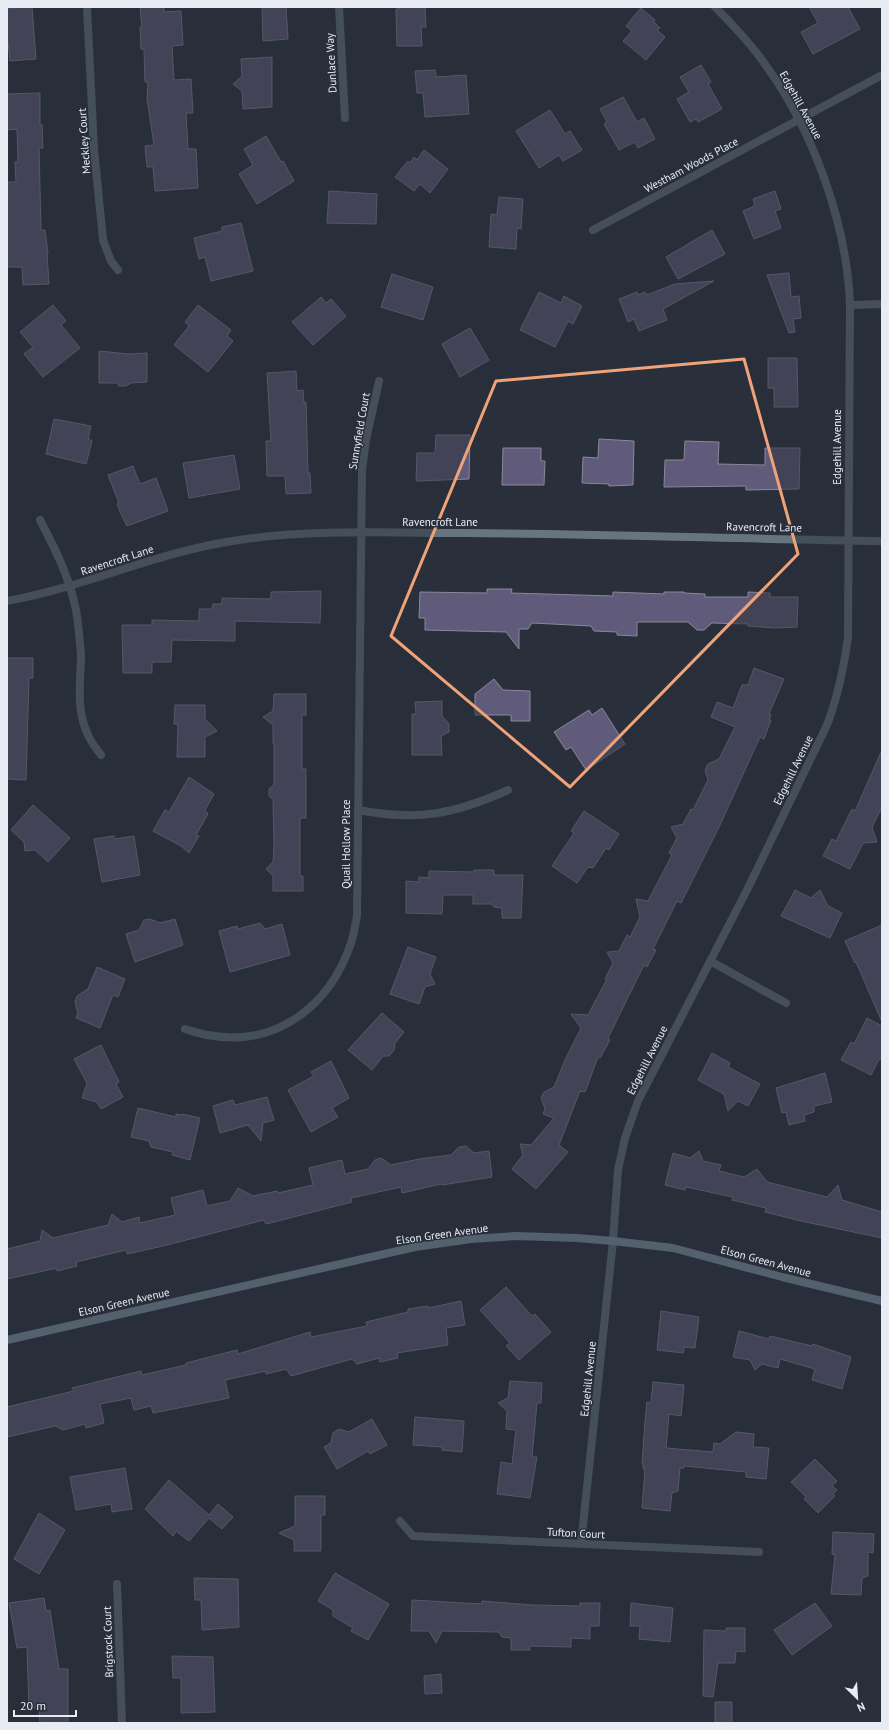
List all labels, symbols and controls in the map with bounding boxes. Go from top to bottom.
street label: Dunlace Way [322,32,340,93]
street label: Edgehill Avenue [777,69,826,142]
street label: Meckley Court [75,107,93,174]
street label: Westham Woods Place [641,134,741,196]
street label: Sunnyfield Court [345,391,373,471]
street label: Edgehill Avenue [830,409,844,485]
street label: Ravencroft Lane [402,515,478,529]
street label: Ravencroft Lane [726,519,802,535]
street label: Ravencroft Lane [79,542,156,578]
street label: Edgehill Avenue [770,733,816,807]
street label: Quail Hollow Place [339,799,353,889]
street label: Edgehill Avenue [624,1023,671,1097]
street label: Elson Green Avenue [395,1221,489,1247]
street label: Elson Green Avenue [719,1242,813,1280]
street label: Elson Green Avenue [77,1285,171,1319]
street label: Edgehill Avenue [577,1340,599,1417]
street label: Tufton Court [547,1524,606,1542]
street label: Brigstock Court [100,1606,116,1678]
north arrow [837,1678,877,1718]
scale bar [14,1692,76,1718]
text: 20 m [20,1698,46,1713]
text: N [855,1699,867,1715]

